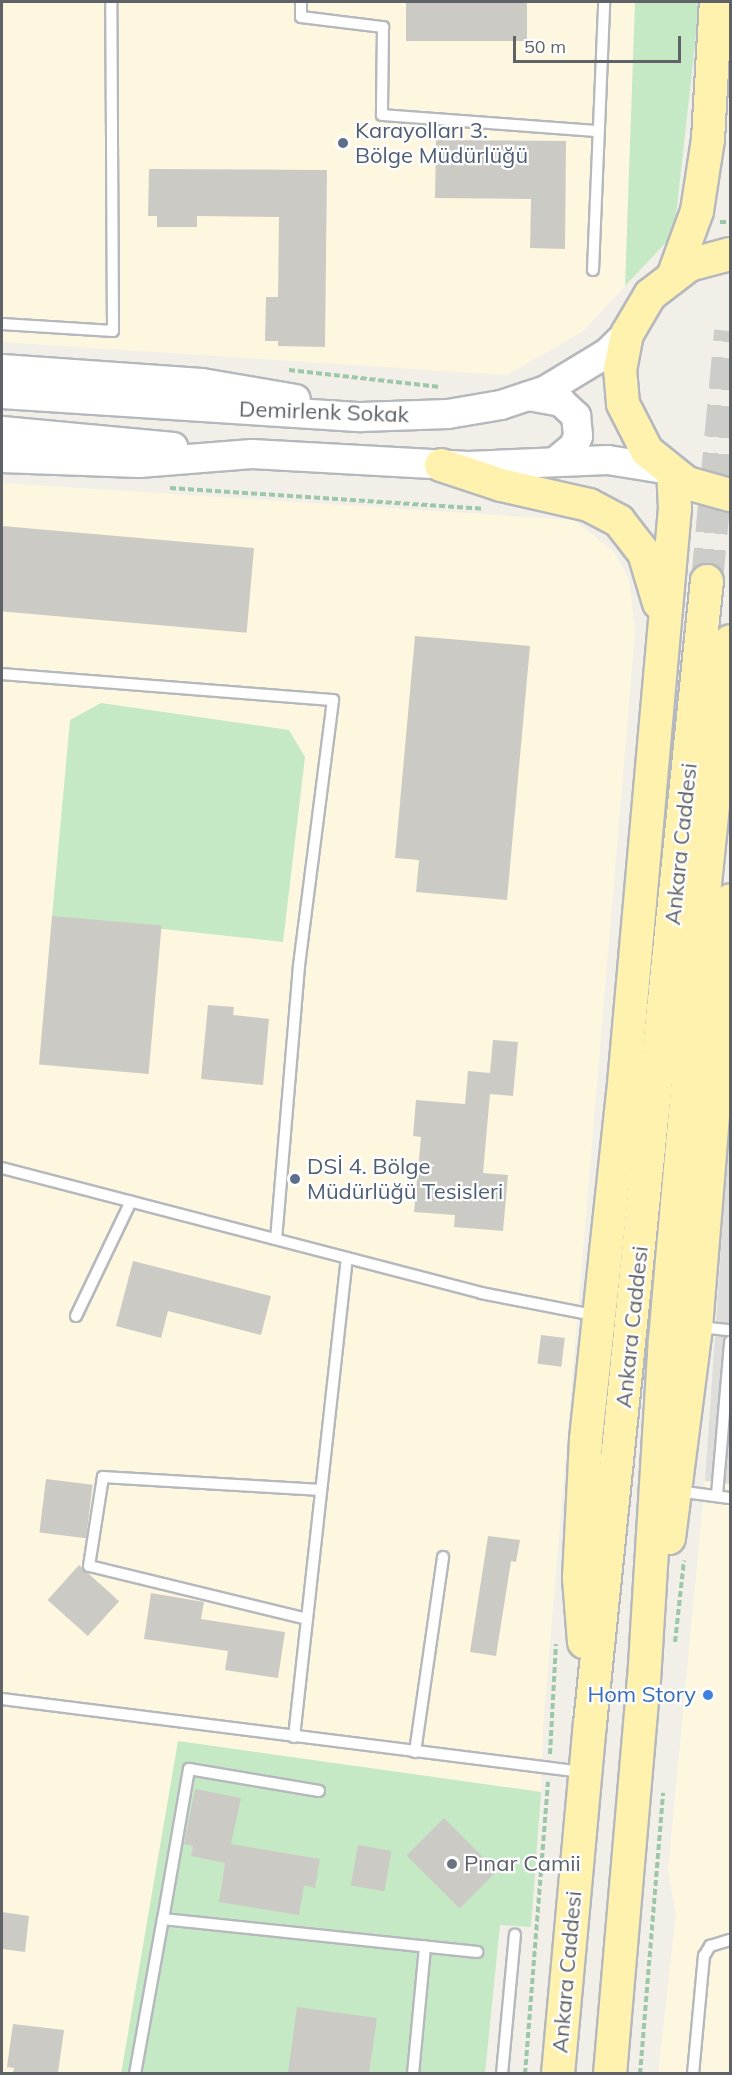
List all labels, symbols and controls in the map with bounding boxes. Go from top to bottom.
scale bar [516,24,684,62]
text: 50 m [524,35,566,58]
place label: Karayolları 3. Bölge Müdürlüğü [355,117,528,168]
marker: Karayolları 3. Bölge Müdürlüğü [336,136,350,150]
street label: Demirlenk Sokak [239,396,409,428]
street label: Ankara Caddesi [659,762,703,926]
place label: DSİ 4. Bölge Müdürlüğü Tesisleri [307,1153,503,1204]
marker: DSİ 4. Bölge Müdürlüğü Tesisleri [288,1172,302,1186]
street label: Ankara Caddesi [610,1245,654,1409]
place label: Hom Story [587,1682,696,1708]
marker: Hom Story [701,1688,715,1702]
place label: Pınar Camii [464,1851,581,1877]
marker: Pınar Camii [445,1857,459,1871]
street label: Ankara Caddesi [547,1890,587,2054]

